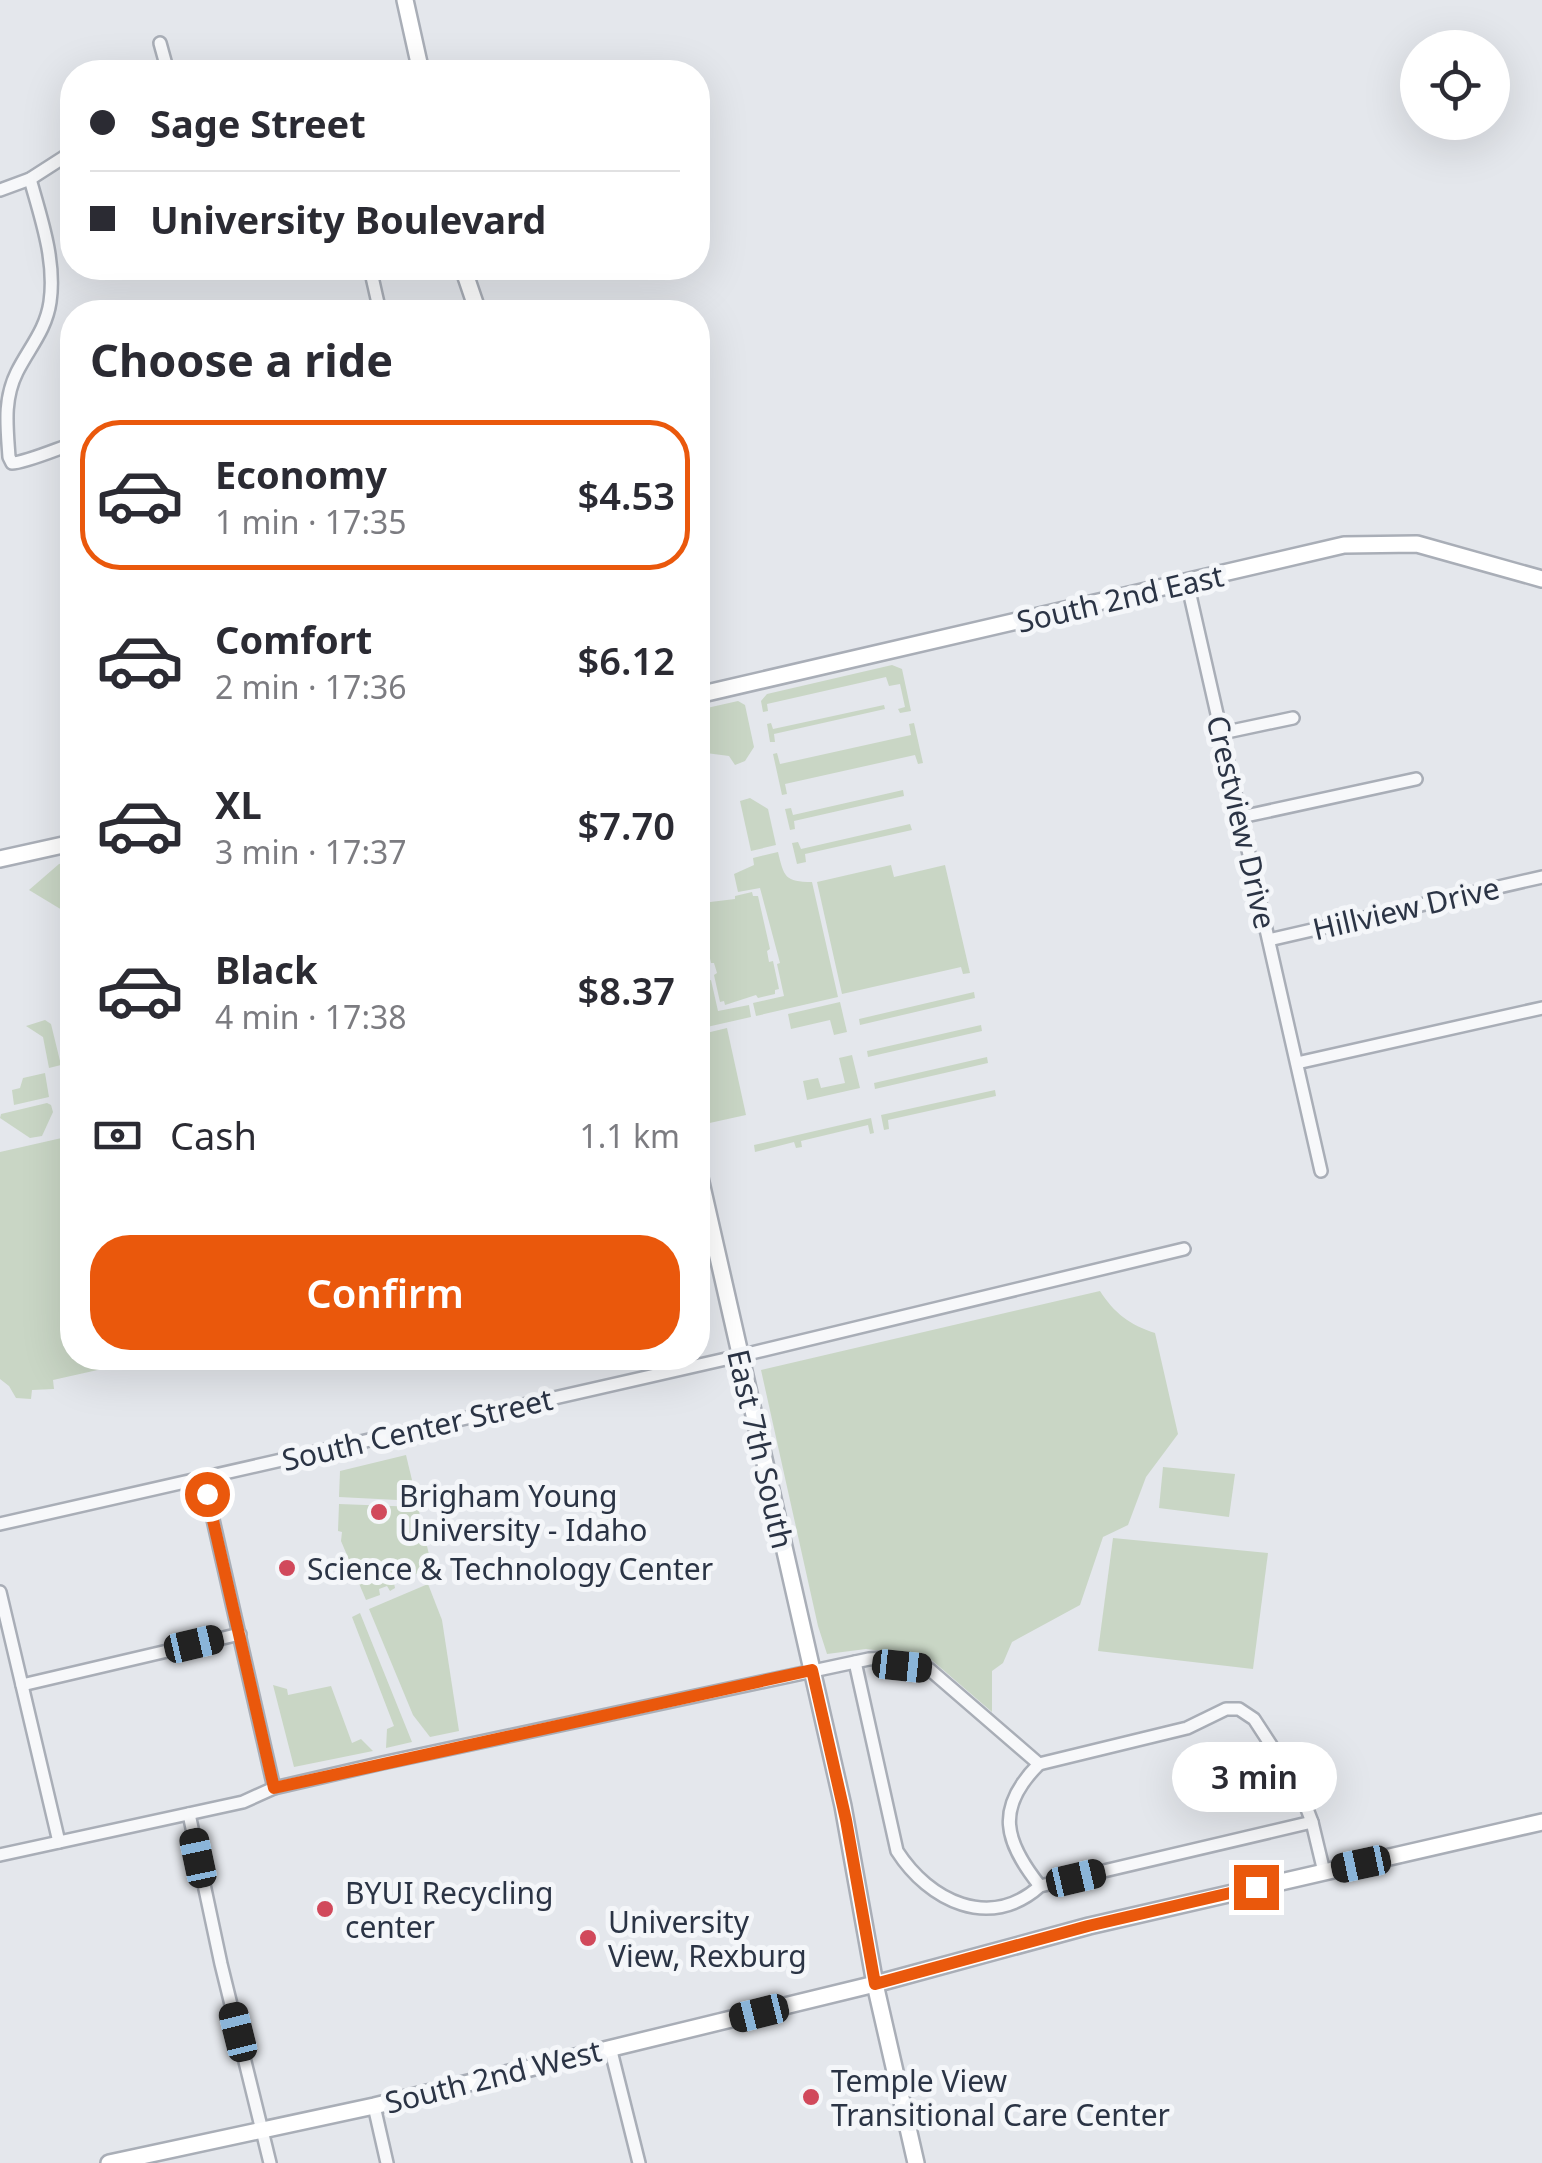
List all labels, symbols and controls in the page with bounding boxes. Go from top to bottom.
map controls [1400,30,1510,140]
button: locate [1400,30,1510,140]
text: Sage Street [150,97,366,149]
text: University Boulevard [150,193,546,245]
text: Choose a ride [90,329,393,390]
text: Economy [215,448,387,500]
icon: car [95,450,185,540]
text: $4.53 [578,469,675,521]
text: 1 min · 17:35 [215,500,407,543]
street label: South 2nd East [1013,554,1228,642]
text: Comfort [215,613,372,665]
icon: car [95,615,185,705]
text: $6.12 [578,634,675,686]
text: 2 min · 17:36 [215,665,407,708]
street label: Crestview Drive [1198,711,1286,933]
text: XL [215,778,262,830]
icon: car [95,780,185,870]
text: $7.70 [578,799,675,851]
text: 3 min · 17:37 [215,830,407,873]
street label: Hillview Drive [1309,867,1503,949]
text: Black [215,943,318,995]
icon: car [95,945,185,1035]
text: $8.37 [578,964,675,1016]
text: 4 min · 17:38 [215,995,407,1038]
icon: cash [90,1108,145,1163]
text: Cash [170,1109,257,1161]
text: 1.1 km [579,1114,680,1157]
button: Confirm [90,1235,680,1350]
street label: East 7th South [718,1345,804,1553]
street label: South Center Street [278,1378,556,1480]
route start [185,1472,230,1517]
place label: Brigham Young University - Idaho [399,1475,647,1550]
marker: Brigham Young University - Idaho [368,1501,390,1523]
place label: Science & Technology Center [307,1548,713,1589]
marker: Science & Technology Center [276,1557,298,1579]
car [161,1623,227,1665]
car [871,1648,933,1684]
callout: 3 min [1174,1742,1338,1812]
text: 3 min [1211,1755,1298,1798]
car [177,1826,219,1890]
car [1329,1843,1393,1885]
car [1043,1857,1109,1899]
route end [1234,1865,1279,1910]
place label: BYUI Recycling center [345,1872,554,1947]
marker: BYUI Recycling center [314,1898,336,1920]
place label: University View, Rexburg [608,1901,807,1976]
marker: University View, Rexburg [577,1927,599,1949]
car [726,1991,792,2035]
car [216,1999,260,2065]
street label: South 2nd West [380,2029,606,2123]
place label: Temple View Transitional Care Center [831,2060,1170,2135]
marker: Temple View Transitional Care Center [800,2086,822,2108]

